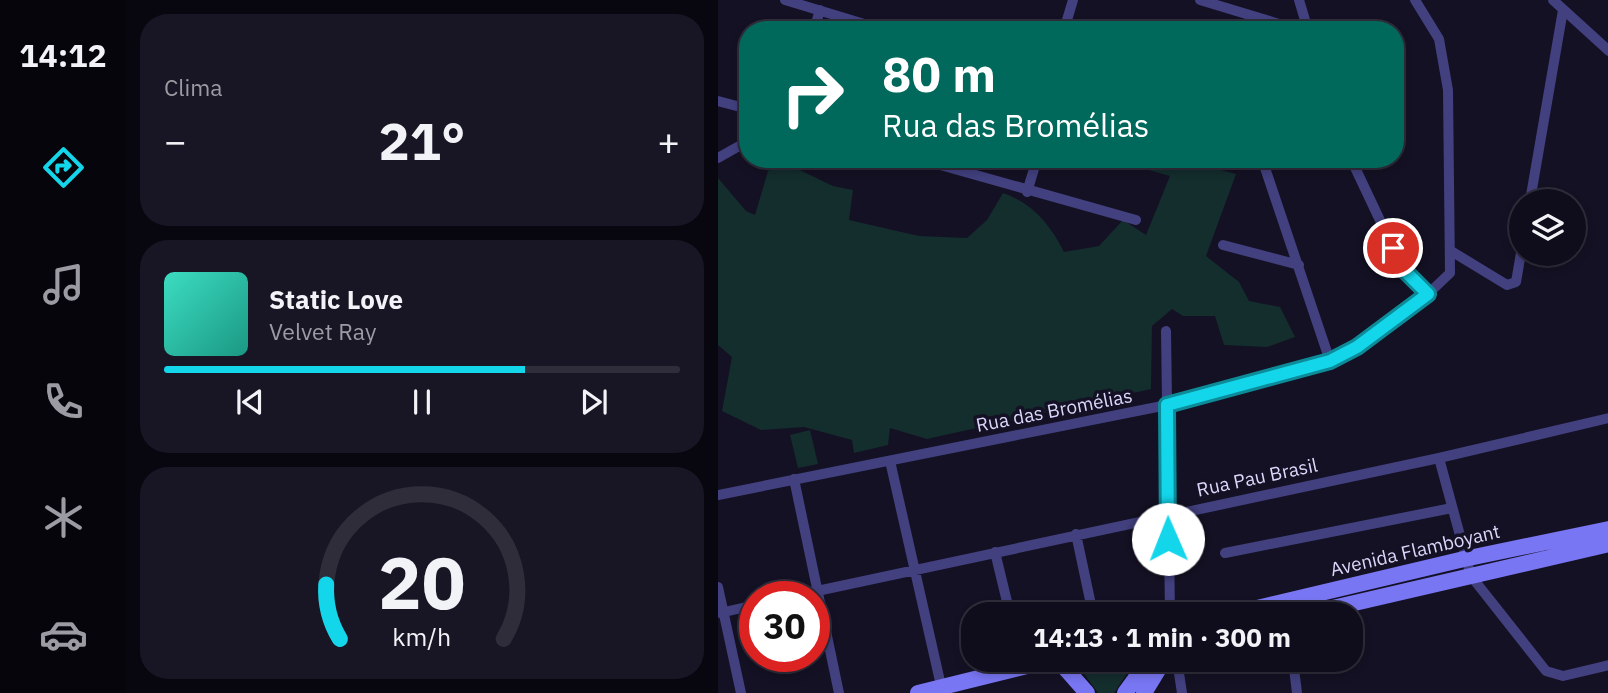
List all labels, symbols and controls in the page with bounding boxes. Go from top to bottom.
text: 14:12 [19,34,107,76]
text: 80 m [882,42,996,105]
icon: right [767,49,858,140]
text: Clima [164,72,223,102]
text: Rua das Bromélias [882,104,1149,146]
text: 21° [379,107,465,174]
text: − [164,116,187,165]
text: + [657,116,680,165]
icon: directions [39,143,88,192]
map controls [1509,189,1586,266]
button: layers [1509,189,1586,266]
pin [1363,218,1423,278]
icon: arrive [1374,229,1412,267]
icon: music [39,260,88,309]
text: Static Love [269,282,403,316]
text: Velvet Ray [269,316,376,346]
icon: phone [39,377,88,426]
icon: previous [231,383,269,421]
icon: pause [403,383,441,421]
icon: next [575,383,613,421]
street label: Rua das Bromélias [974,383,1134,437]
street label: Rua Pau Brasil [1194,452,1320,502]
icon: climate [39,493,88,542]
position arrow [1131,502,1205,576]
street label: Avenida Flamboyant [1328,519,1502,581]
text: 20 [378,534,466,629]
speed limit sign: 30 [739,581,830,672]
icon: car [39,610,88,659]
text: km/h [393,620,451,653]
text: 14:13 · 1 min · 300 m [1033,620,1291,654]

